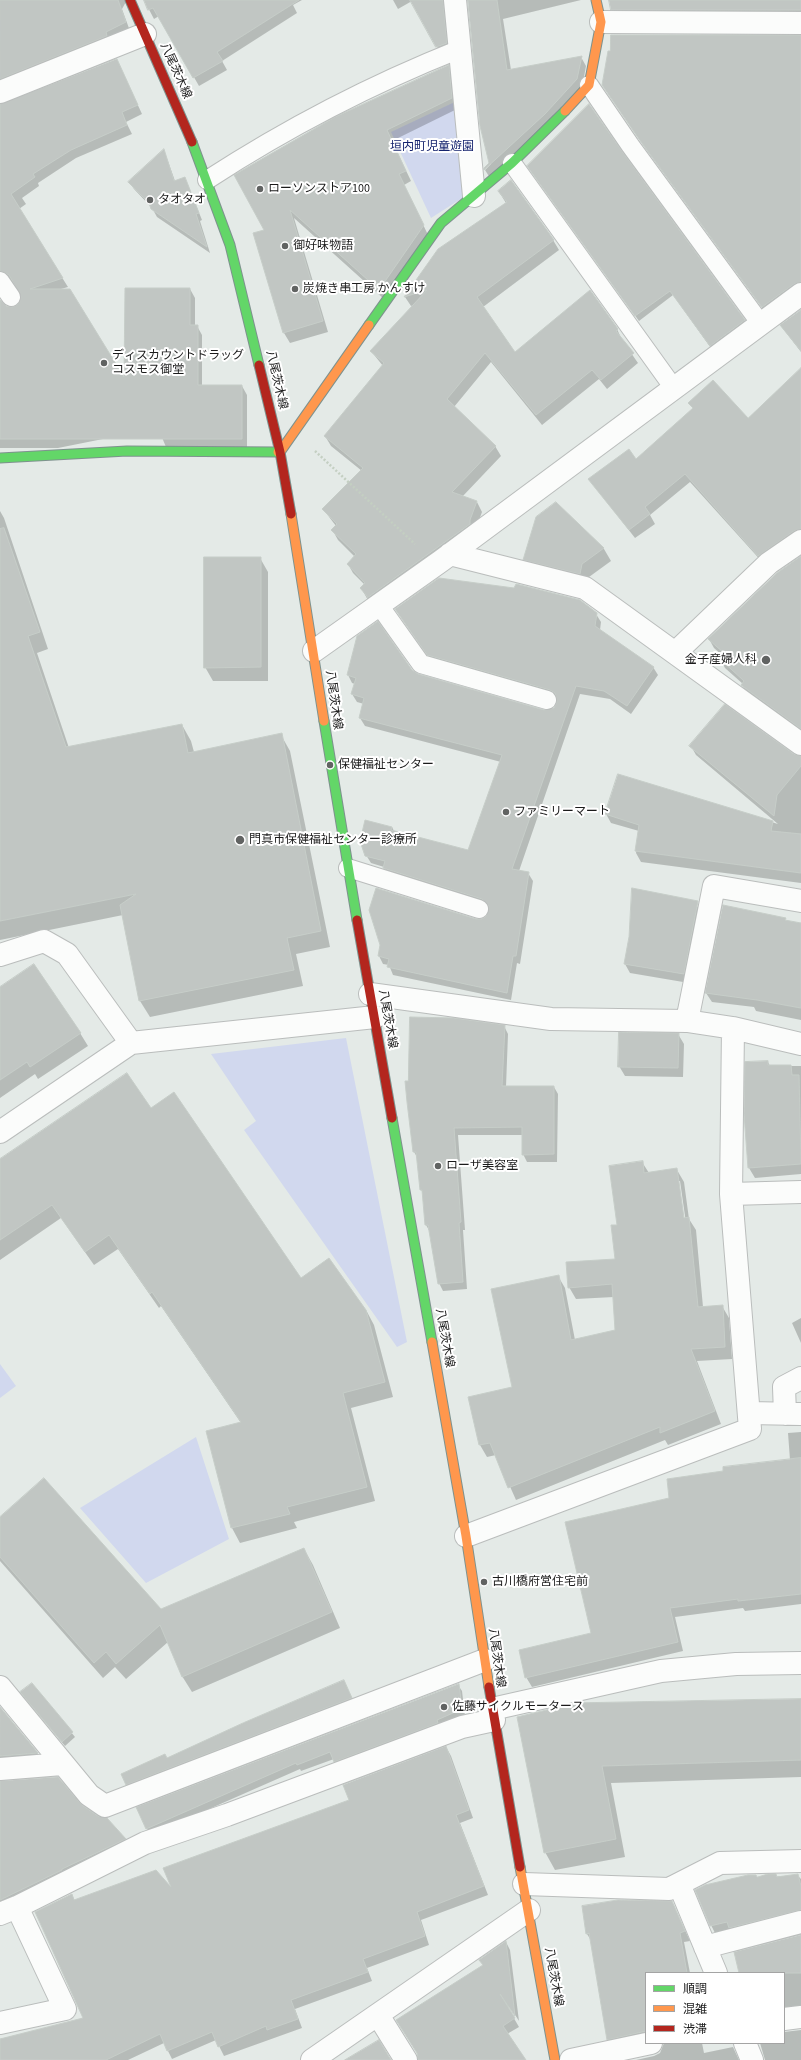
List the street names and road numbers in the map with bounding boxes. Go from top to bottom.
street label: 八尾茨木線 [156,41,194,101]
street label: 八尾茨木線 [262,349,290,411]
street label: 八尾茨木線 [322,669,344,731]
street label: 八尾茨木線 [375,988,399,1050]
street label: 八尾茨木線 [432,1307,456,1369]
street label: 八尾茨木線 [485,1627,507,1689]
street label: 八尾茨木線 [541,1946,565,2008]

